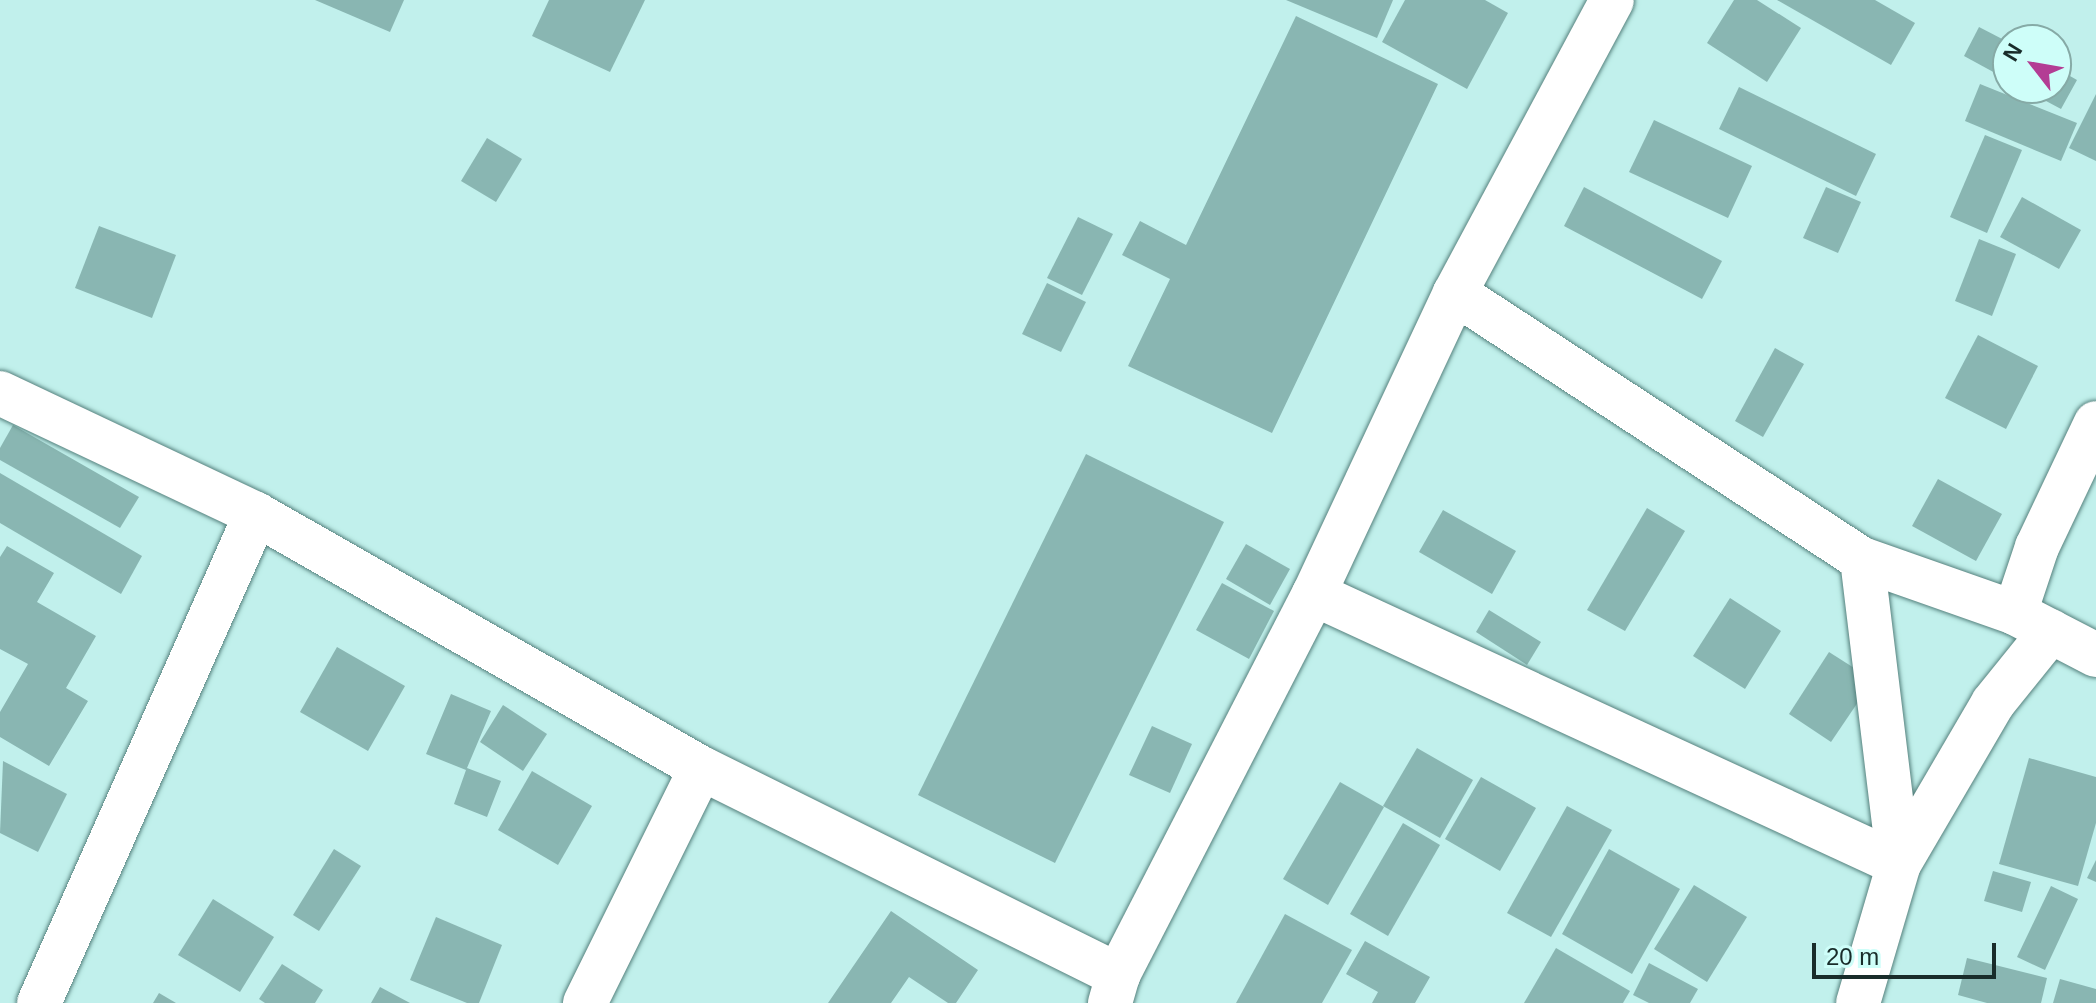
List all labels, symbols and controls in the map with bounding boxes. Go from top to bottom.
north arrow [1992,24,2072,104]
text: N [1998,39,2028,66]
scale bar [1816,927,2000,977]
text: 20 m [1826,943,1879,970]

